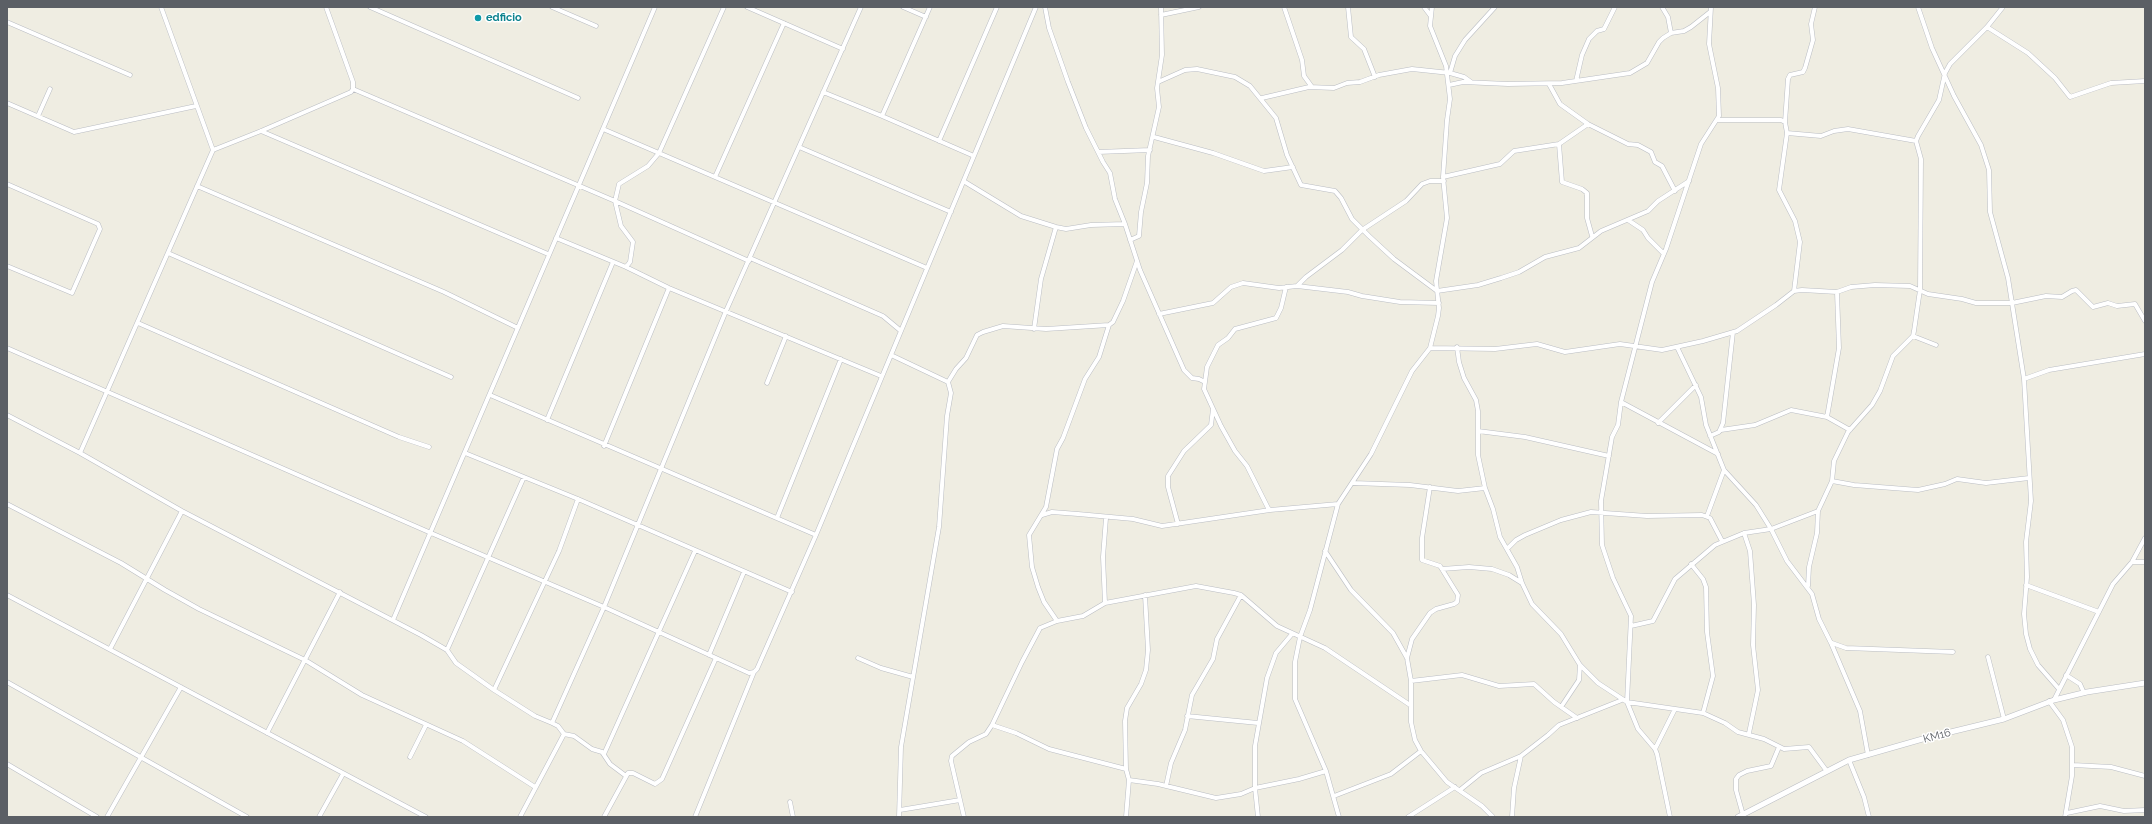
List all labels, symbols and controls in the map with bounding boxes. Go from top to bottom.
place label: edficio [486,11,522,25]
marker: edficio [473,13,483,23]
street label: KM16 [1922,726,1952,746]

